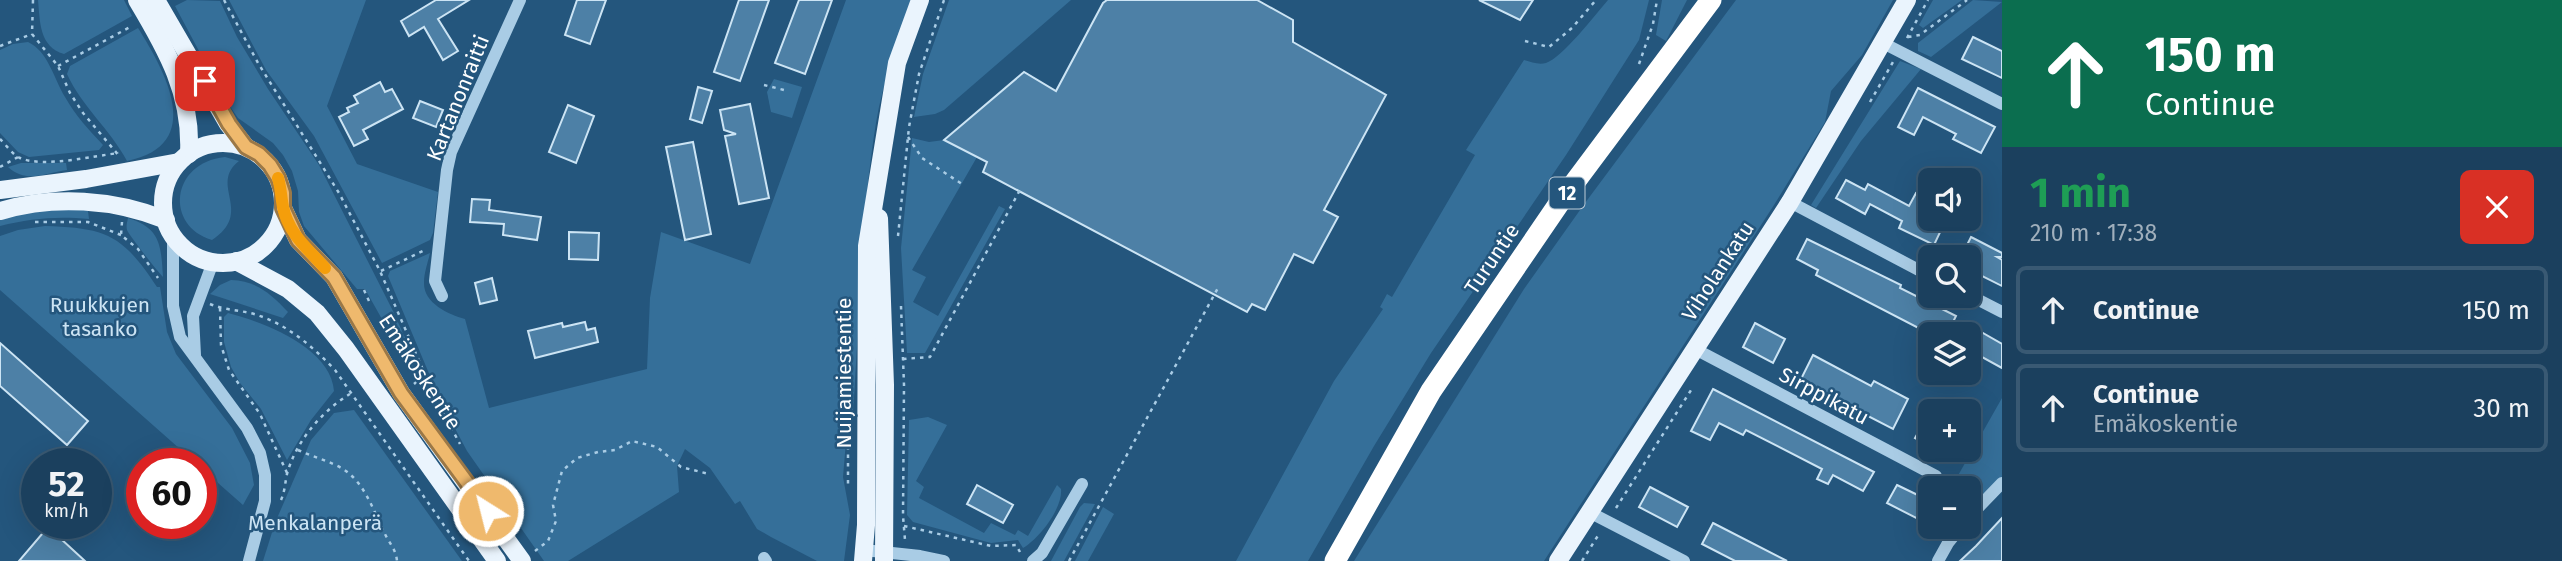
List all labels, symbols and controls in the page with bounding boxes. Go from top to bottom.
text: 150 m [2145,25,2276,84]
icon: ahead [2030,28,2121,119]
street label: Kartanonraitti [421,31,495,165]
pin [175,51,235,111]
icon: arrive [186,62,224,100]
text: Continue [2145,85,2275,123]
map controls [1918,168,1981,539]
button: sound [1918,168,1981,231]
text: 1 min [2030,168,2131,218]
button: close [2460,170,2534,244]
road number: 12 [1550,178,1584,209]
street label: Viholankatu [1676,216,1760,326]
street label: Turuntie [1459,219,1525,299]
text: 210 m · 17:38 [2030,219,2157,247]
button: search [1918,245,1981,308]
icon: ahead [2034,291,2072,329]
park label: Ruukkujen tasanko [50,292,150,342]
text: Continue [2093,295,2199,326]
text: 150 m [2462,295,2530,326]
street label: Nuijamiestentie [831,298,857,448]
street label: Emäkoskentie [373,309,467,435]
button: layers [1918,322,1981,385]
street label: Sirppikatu [1775,362,1873,430]
text: Continue [2093,379,2199,410]
icon: ahead [2034,389,2072,427]
text: 30 m [2473,393,2530,424]
button: + [1918,399,1981,462]
text: Emäkoskentie [2093,410,2238,438]
speed limit sign: 60 [126,448,217,539]
text: 52 [48,463,85,505]
position arrow [451,474,525,548]
button: − [1918,476,1981,539]
text: km/h [44,500,89,522]
park label: Menkalanperä [248,510,382,536]

